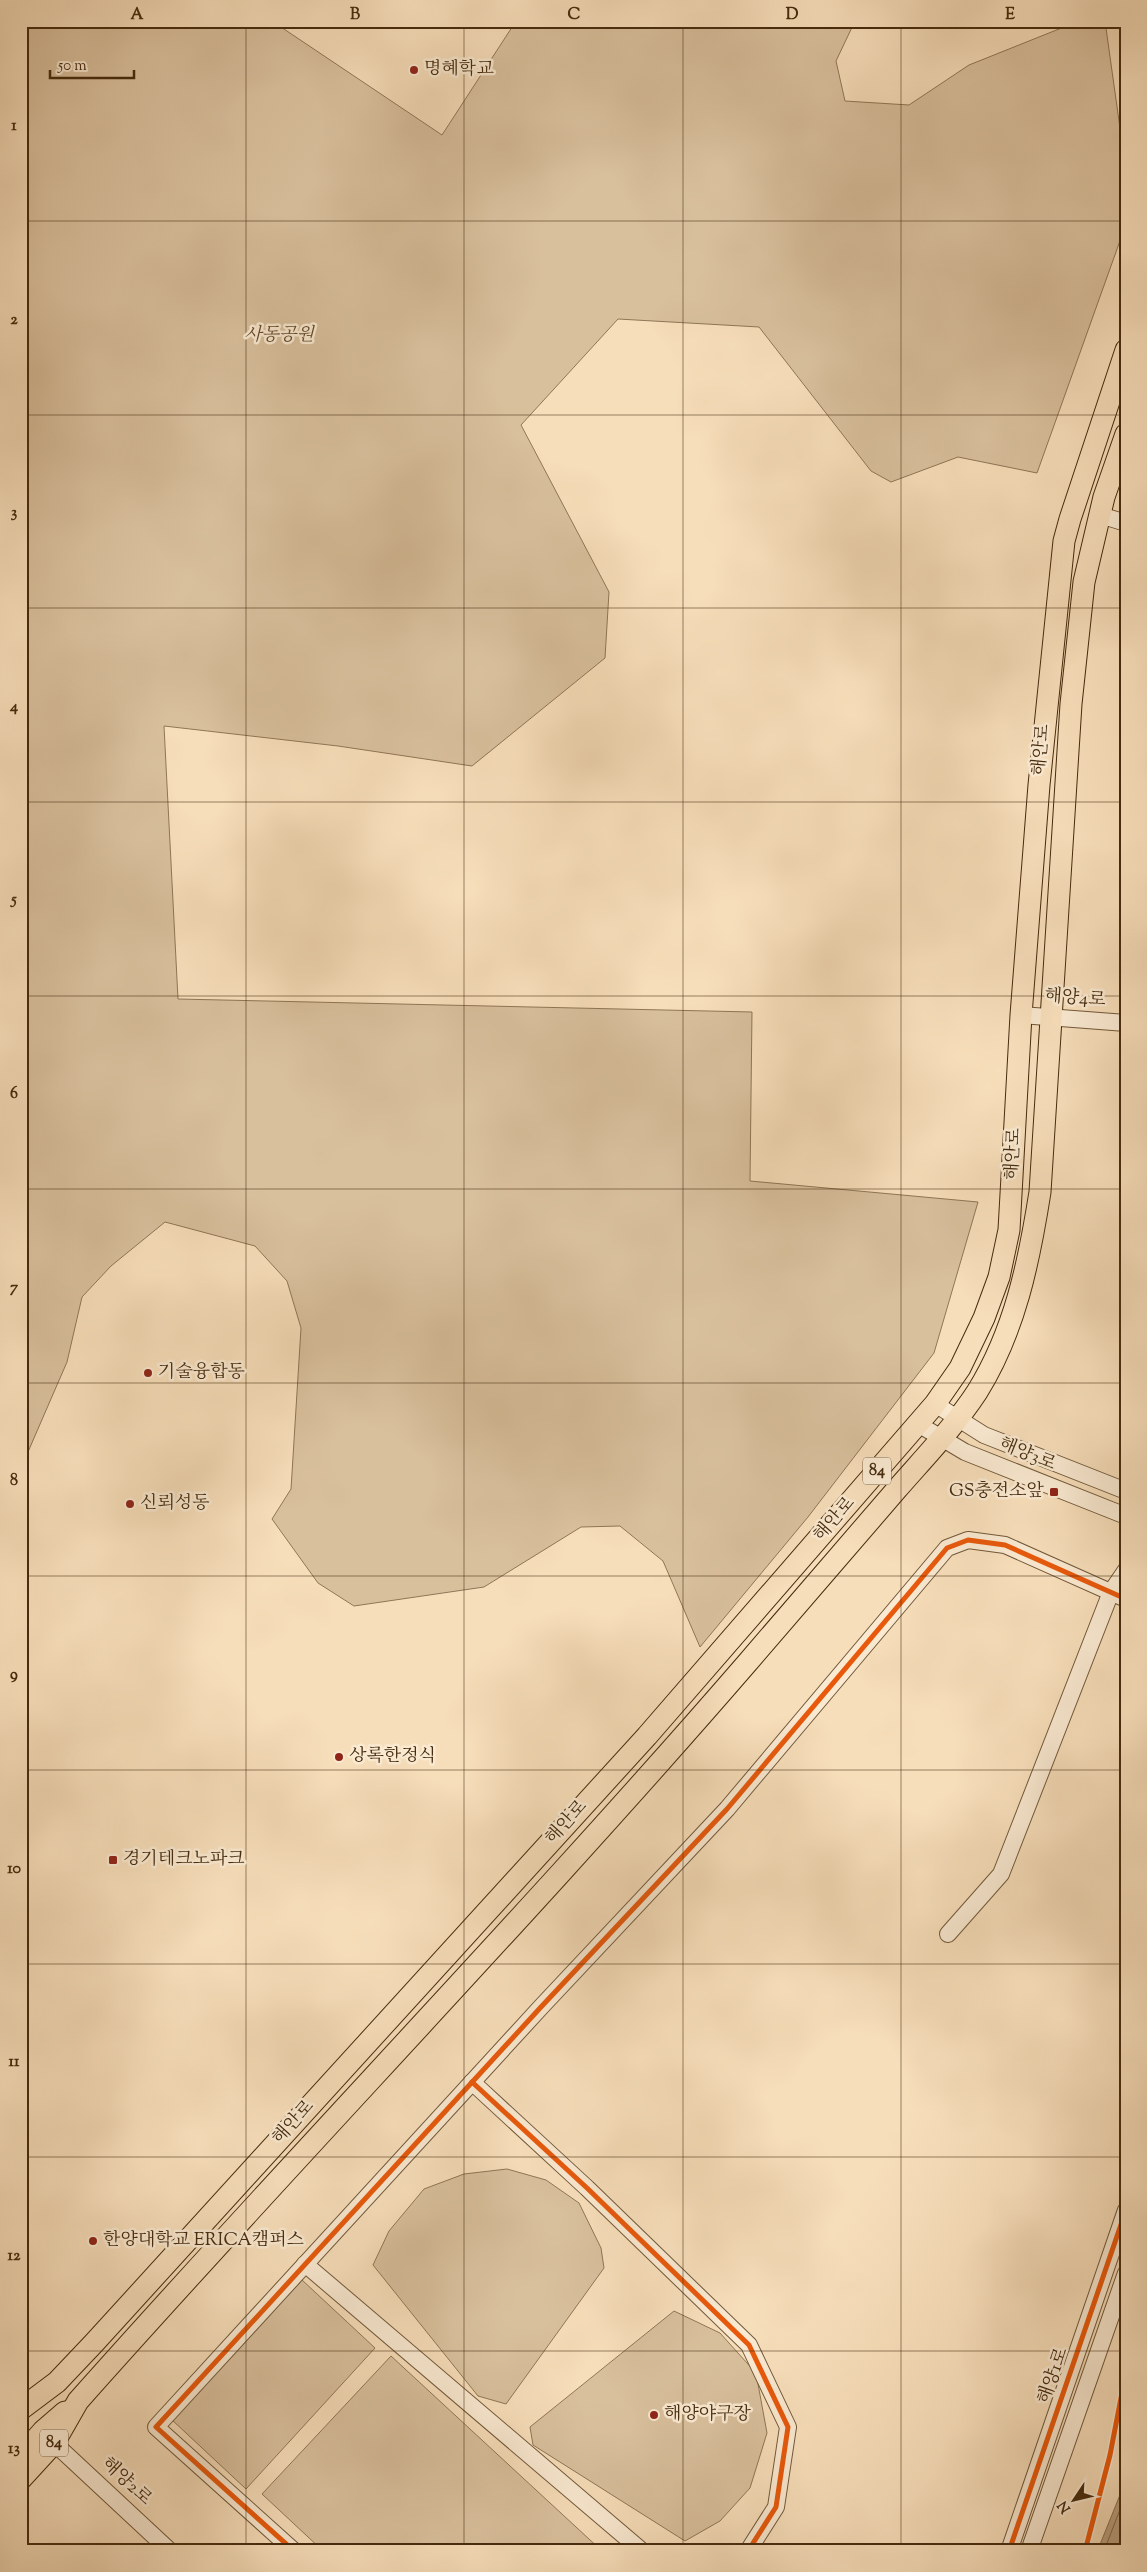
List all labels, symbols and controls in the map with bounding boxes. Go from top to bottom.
text: A [131,4,144,27]
text: B [350,4,360,27]
text: C [568,4,581,27]
text: D [786,4,799,27]
text: E [1005,4,1015,27]
scale bar [50,48,134,80]
text: 50 m [57,56,87,77]
place label: 명혜학교 [424,57,494,83]
marker: 명혜학교 [408,64,420,76]
text: 1 [11,115,17,138]
text: 2 [10,309,18,332]
park label: 사동공원 [244,323,315,349]
text: 3 [11,502,18,525]
text: 4 [9,696,18,719]
street label: 해안로 [1027,723,1057,777]
text: 5 [9,889,17,912]
street label: 해양4로 [1044,984,1106,1014]
text: 6 [10,1083,18,1106]
street label: 해안로 [1000,1127,1028,1181]
text: 7 [10,1277,19,1300]
place label: 기술융합동 [158,1360,245,1386]
marker: 기술융합동 [142,1367,154,1379]
street label: 해양3로 [995,1432,1059,1478]
road number: 84 [863,1458,891,1484]
text: 8 [10,1470,18,1493]
place label: GS충전소앞 [949,1479,1045,1505]
marker: GS충전소앞 [1048,1486,1060,1498]
place label: 신뢰성동 [140,1491,210,1517]
street label: 해안로 [808,1492,862,1548]
marker: 신뢰성동 [124,1498,136,1510]
text: 9 [10,1664,18,1687]
place label: 상록한정식 [349,1744,436,1770]
marker: 상록한정식 [333,1751,345,1763]
street label: 해안로 [540,1795,594,1851]
place label: 경기테크노파크 [123,1847,245,1873]
marker: 경기테크노파크 [107,1854,119,1866]
text: 10 [7,1858,21,1881]
text: 11 [9,2051,20,2074]
street label: 해안로 [267,2095,321,2151]
place label: 한양대학교 ERICA캠퍼스 [103,2228,305,2254]
marker: 한양대학교 ERICA캠퍼스 [87,2235,99,2247]
text: 12 [8,2245,21,2268]
street label: 해양1로 [1032,2344,1076,2408]
place label: 해양야구장 [664,2402,752,2428]
marker: 해양야구장 [648,2409,660,2421]
road number: 84 [40,2430,68,2456]
text: 13 [8,2438,20,2461]
street label: 해양2로 [95,2452,157,2512]
north arrow [1050,2474,1100,2524]
text: N [1054,2496,1076,2517]

